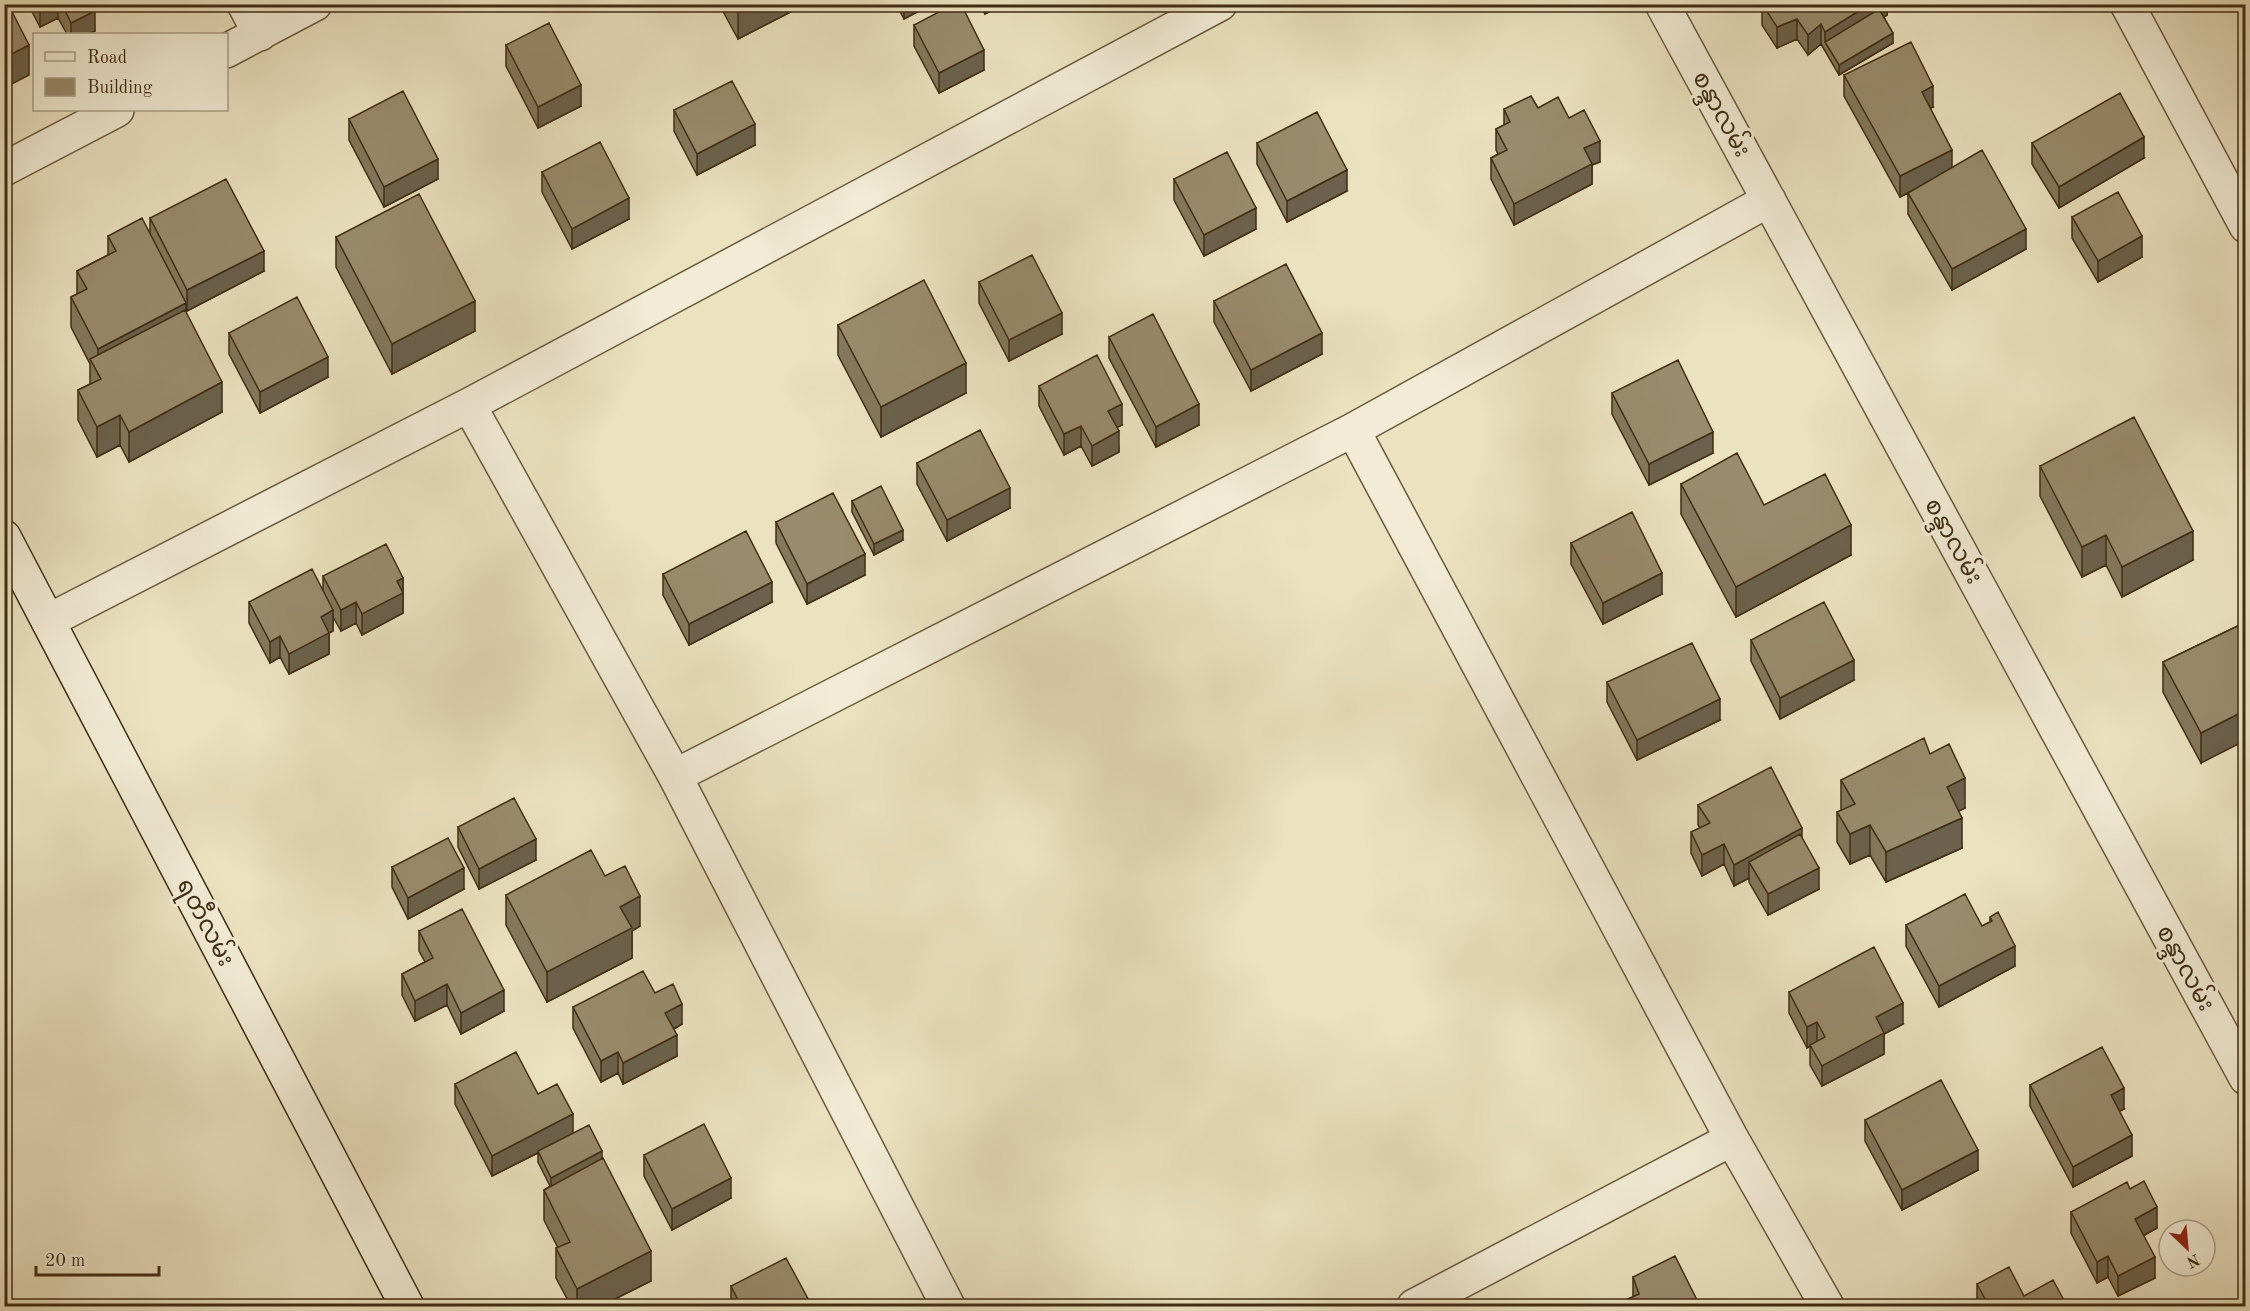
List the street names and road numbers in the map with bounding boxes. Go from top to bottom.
street label: စန္ဒာလမ်း [1682,65,1759,165]
street label: စန္ဒာလမ်း [1914,492,1991,592]
street label: ရတီလမ်း [167,873,242,973]
street label: စန္ဒာလမ်း [2146,919,2223,1019]

